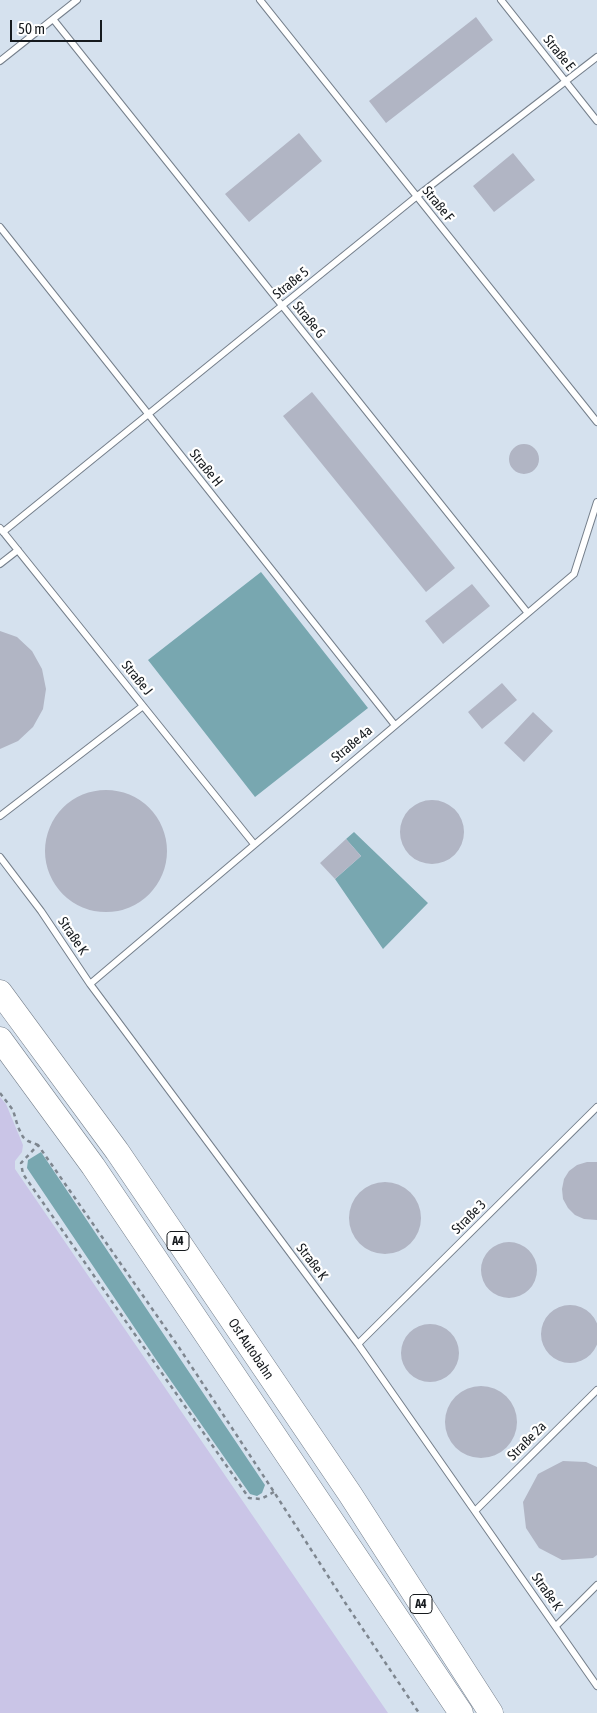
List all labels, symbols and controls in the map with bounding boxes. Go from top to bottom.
scale bar [12,10,105,42]
text: 50 m [18,20,45,37]
street label: Straße E [540,32,578,74]
street label: Straße F [419,183,457,225]
street label: Straße 5 [270,263,312,303]
street label: Straße G [289,298,329,342]
street label: Straße H [186,446,226,490]
street label: Straße J [118,657,156,699]
street label: Straße 4a [328,722,376,766]
street label: Straße K [54,914,92,958]
street label: Straße 3 [448,1196,490,1238]
road number: A4 [167,1232,189,1250]
street label: Straße K [293,1240,331,1284]
street label: Ost Autobahn [224,1315,278,1383]
street label: Straße 2a [504,1418,550,1464]
street label: Straße K [528,1570,566,1614]
road number: A4 [410,1595,432,1614]

